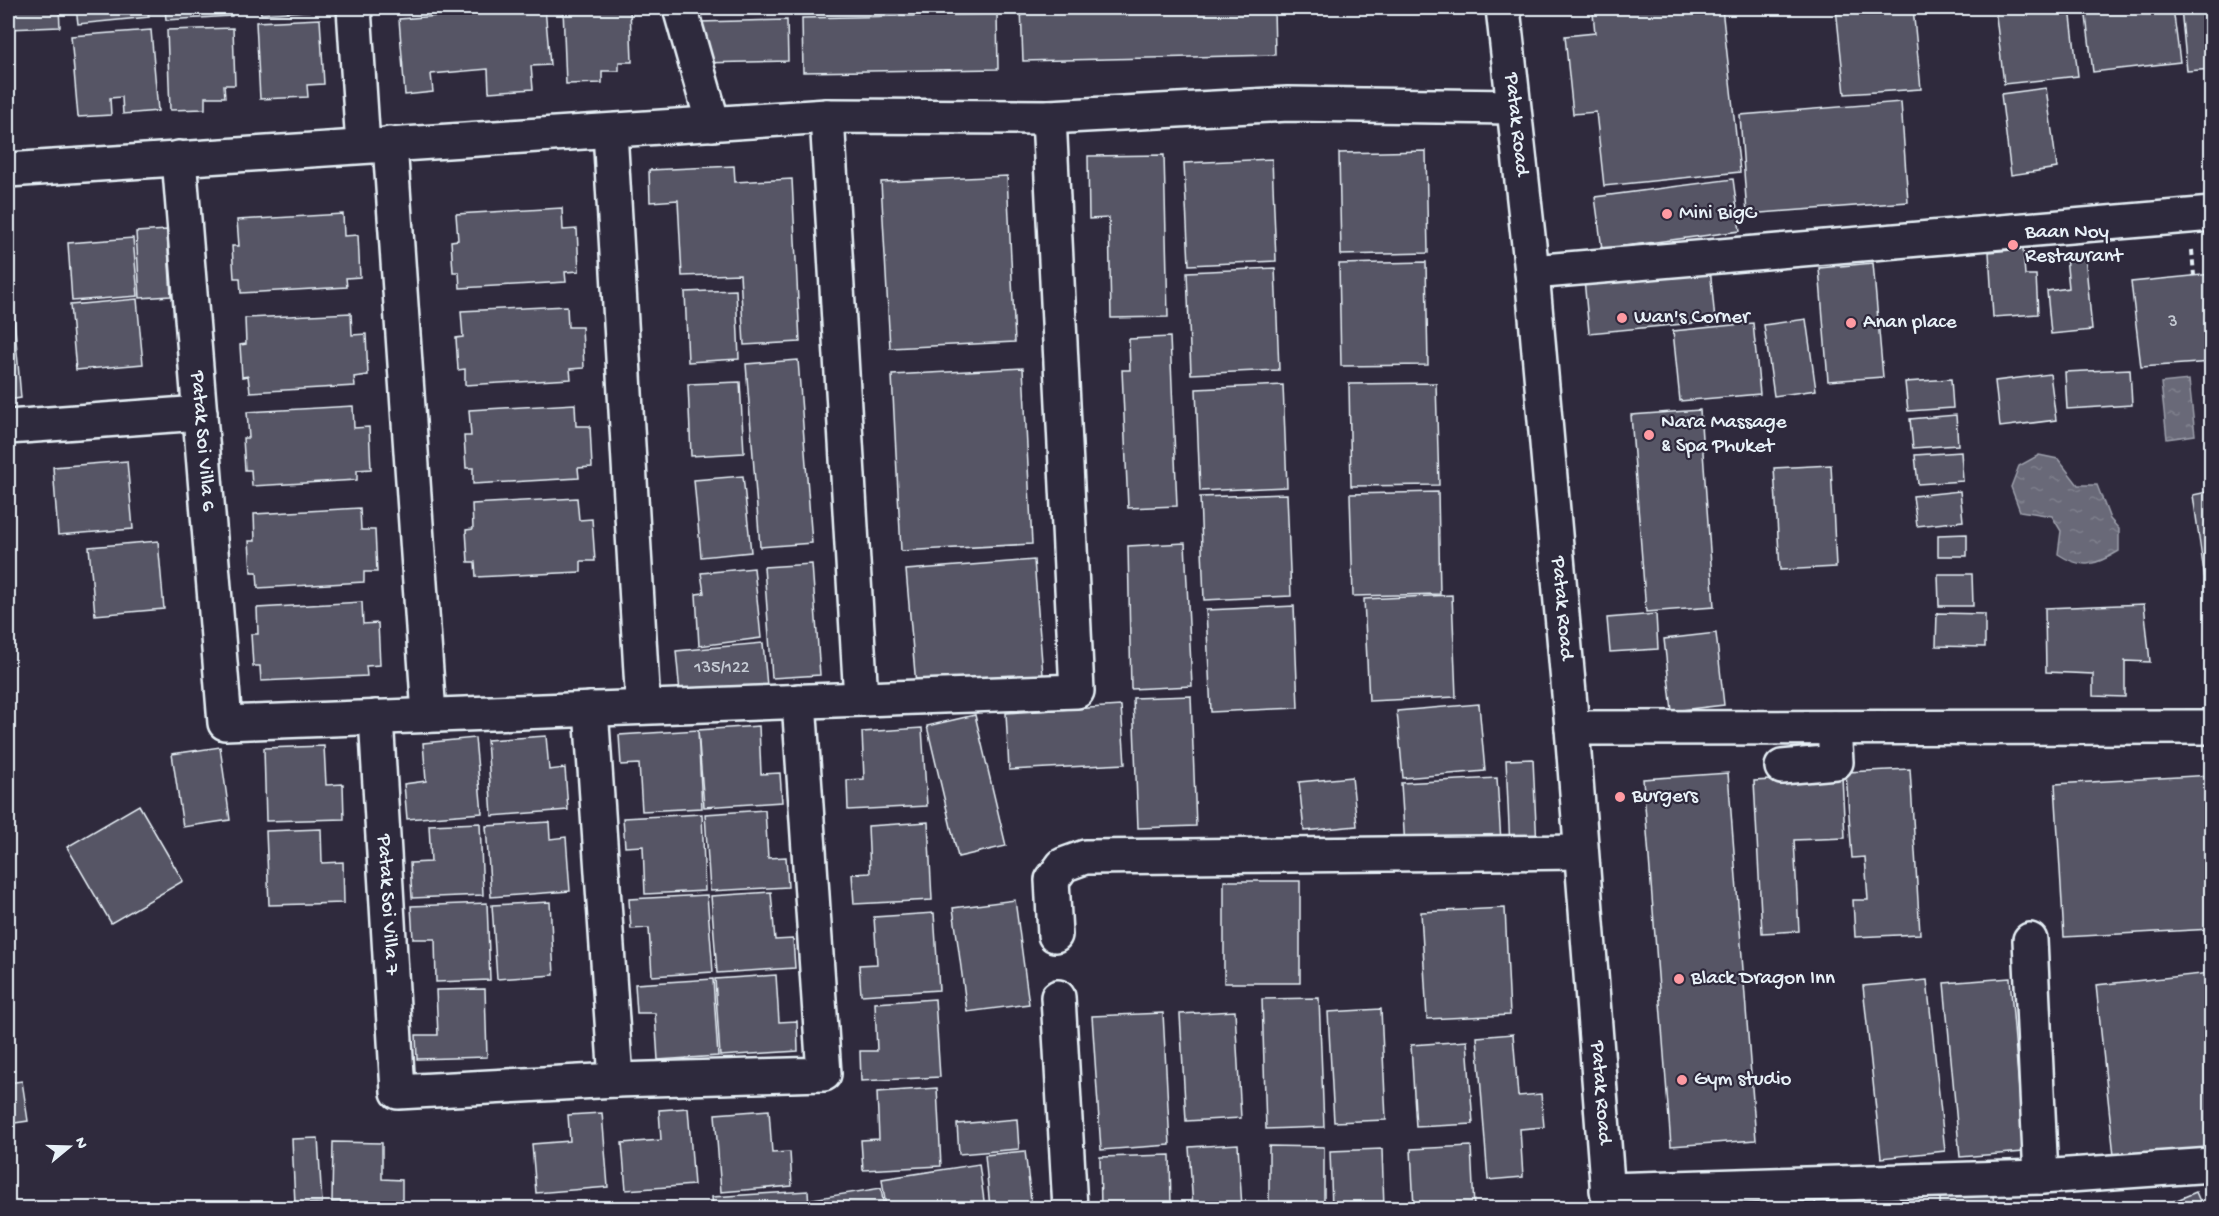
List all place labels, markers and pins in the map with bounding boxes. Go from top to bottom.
place label: Mini BigC [1679,202,1758,227]
marker: Mini BigC [1660,207,1674,221]
place label: Baan Noy Restaurant [2024,221,2125,270]
marker: Baan Noy Restaurant [2006,238,2020,252]
place label: Wan's Corner [1634,306,1751,331]
marker: Wan's Corner [1615,311,1629,325]
place label: Anan place [1863,311,1958,336]
marker: Anan place [1844,316,1858,330]
place label: Nara Massage & Spa Phuket [1661,411,1788,460]
marker: Nara Massage & Spa Phuket [1642,428,1656,442]
place label: Burgers [1631,785,1699,810]
marker: Burgers [1613,790,1627,804]
place label: Black Dragon Inn [1690,967,1835,992]
marker: Black Dragon Inn [1672,972,1686,986]
place label: Gym studio [1694,1068,1791,1093]
marker: Gym studio [1675,1073,1689,1087]

